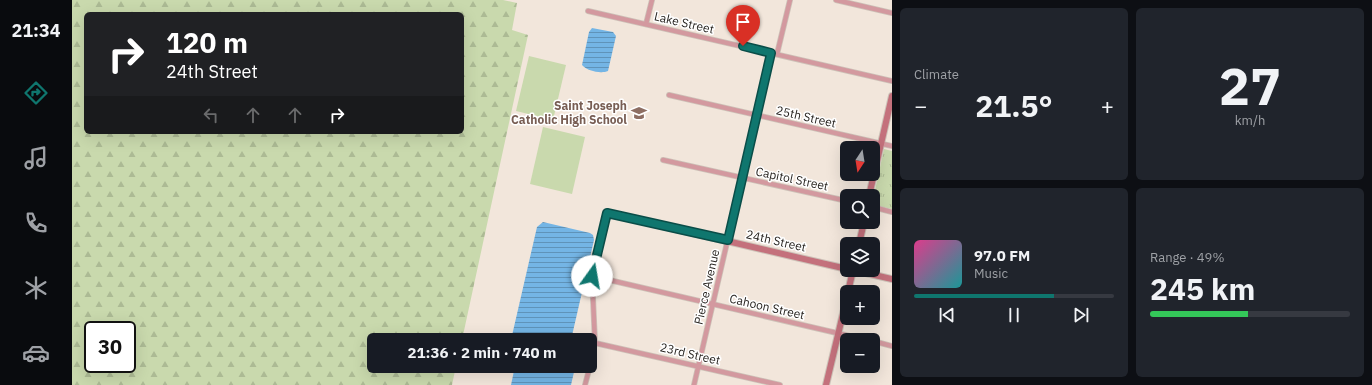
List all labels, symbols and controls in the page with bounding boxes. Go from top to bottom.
pin [726,5,760,46]
street label: Lake Street [653,8,715,37]
icon: arrive [732,11,754,33]
text: 21:34 [11,19,61,42]
text: 120 m [166,24,248,61]
icon: right [100,28,152,80]
text: 27 [1219,52,1281,119]
text: 24th Street [166,60,258,83]
text: Climate [914,66,959,83]
icon: directions [22,79,50,107]
text: 21.5° [975,86,1053,125]
text: − [914,91,927,120]
text: + [1101,91,1114,120]
place label: Saint Joseph Catholic High School [511,98,627,127]
street label: 25th Street [775,102,838,131]
icon: left [200,104,222,126]
icon: ahead [242,104,264,126]
icon: ahead [284,104,306,126]
icon: right [326,104,348,126]
school or university icon: Saint Joseph Catholic High School [630,104,648,122]
text: km/h [1235,112,1265,129]
north arrow [840,141,880,181]
map controls [840,141,880,373]
icon: music [22,144,50,172]
street label: Capitol Street [754,164,830,194]
button: search [840,189,880,229]
icon: phone [22,209,50,237]
street label: 24th Street [745,226,808,255]
button: layers [840,237,880,277]
text: 97.0 FM [974,246,1030,265]
street label: Pierce Avenue [691,247,723,326]
text: Range · 49% [1150,249,1224,266]
position arrow [571,255,613,297]
text: Music [974,265,1008,282]
text: 245 km [1150,269,1255,308]
icon: climate [22,274,50,302]
button: + [840,285,880,325]
street label: Cahoon Street [728,291,806,322]
icon: previous [936,304,958,326]
icon: pause [1003,304,1025,326]
icon: next [1070,304,1092,326]
speed limit sign: 30 [84,321,136,373]
button: − [840,333,880,373]
icon: car [22,339,50,367]
street label: 23rd Street [658,339,722,368]
text: 21:36 · 2 min · 740 m [408,343,556,362]

